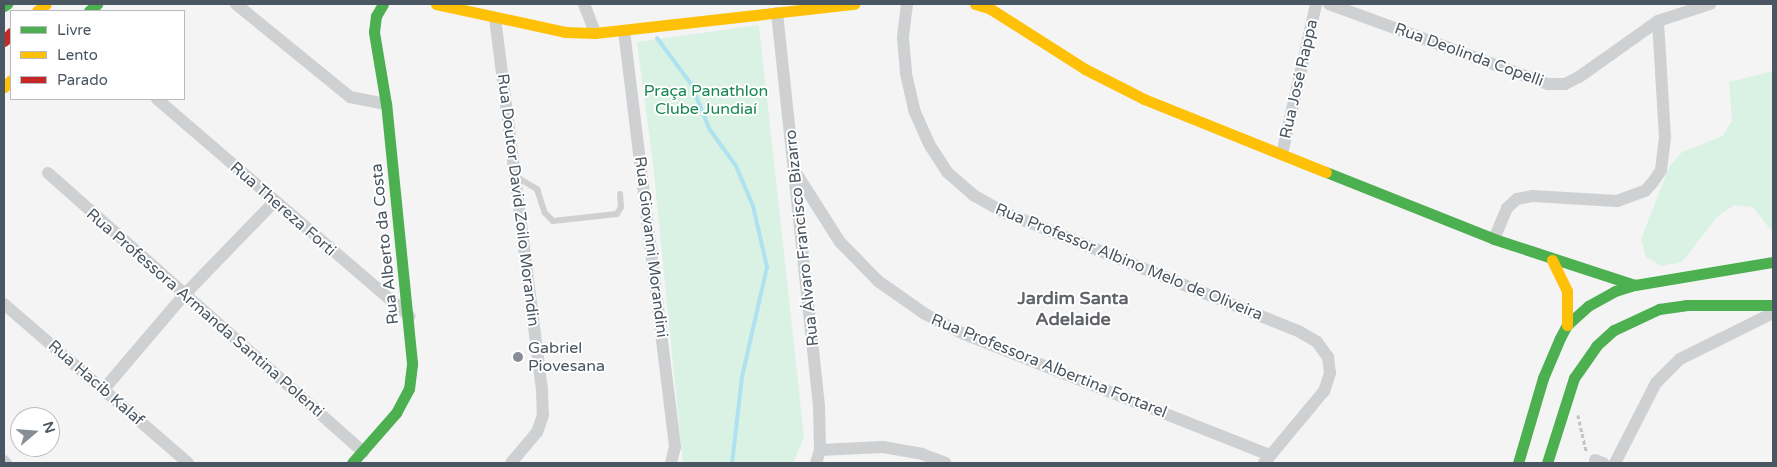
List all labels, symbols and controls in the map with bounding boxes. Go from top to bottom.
legend [10,10,185,100]
street label: Rua José Rappa [1276,17,1322,141]
street label: Rua Deolinda Copelli [1392,19,1546,91]
text: Livre [57,21,91,39]
text: Lento [57,46,98,64]
text: Parado [57,71,108,89]
street label: Rua Doutor David Zoilo Morandin [493,73,543,327]
park label: Praça Panathlon Clube Jundiaí [644,81,768,119]
street label: Rua Álvaro Francisco Bizarro [781,129,823,347]
street label: Rua Giovanni Morandini [630,155,672,339]
street label: Rua Thereza Forti [226,158,340,260]
street label: Rua Alberto da Costa [367,163,403,325]
street label: Rua Professor Albino Melo de Oliveira [992,199,1266,325]
street label: Rua Professora Armanda Santina Polenti [82,205,328,421]
district label: Jardim Santa Adelaide [1017,288,1129,330]
street label: Rua Professora Albertina Fortarel [928,310,1170,422]
street label: Rua Hacib Kalaf [44,336,148,430]
place label: Gabriel Piovesana [528,338,605,376]
marker: Gabriel Piovesana [512,351,524,363]
north arrow [10,407,60,457]
text: N [39,420,59,435]

